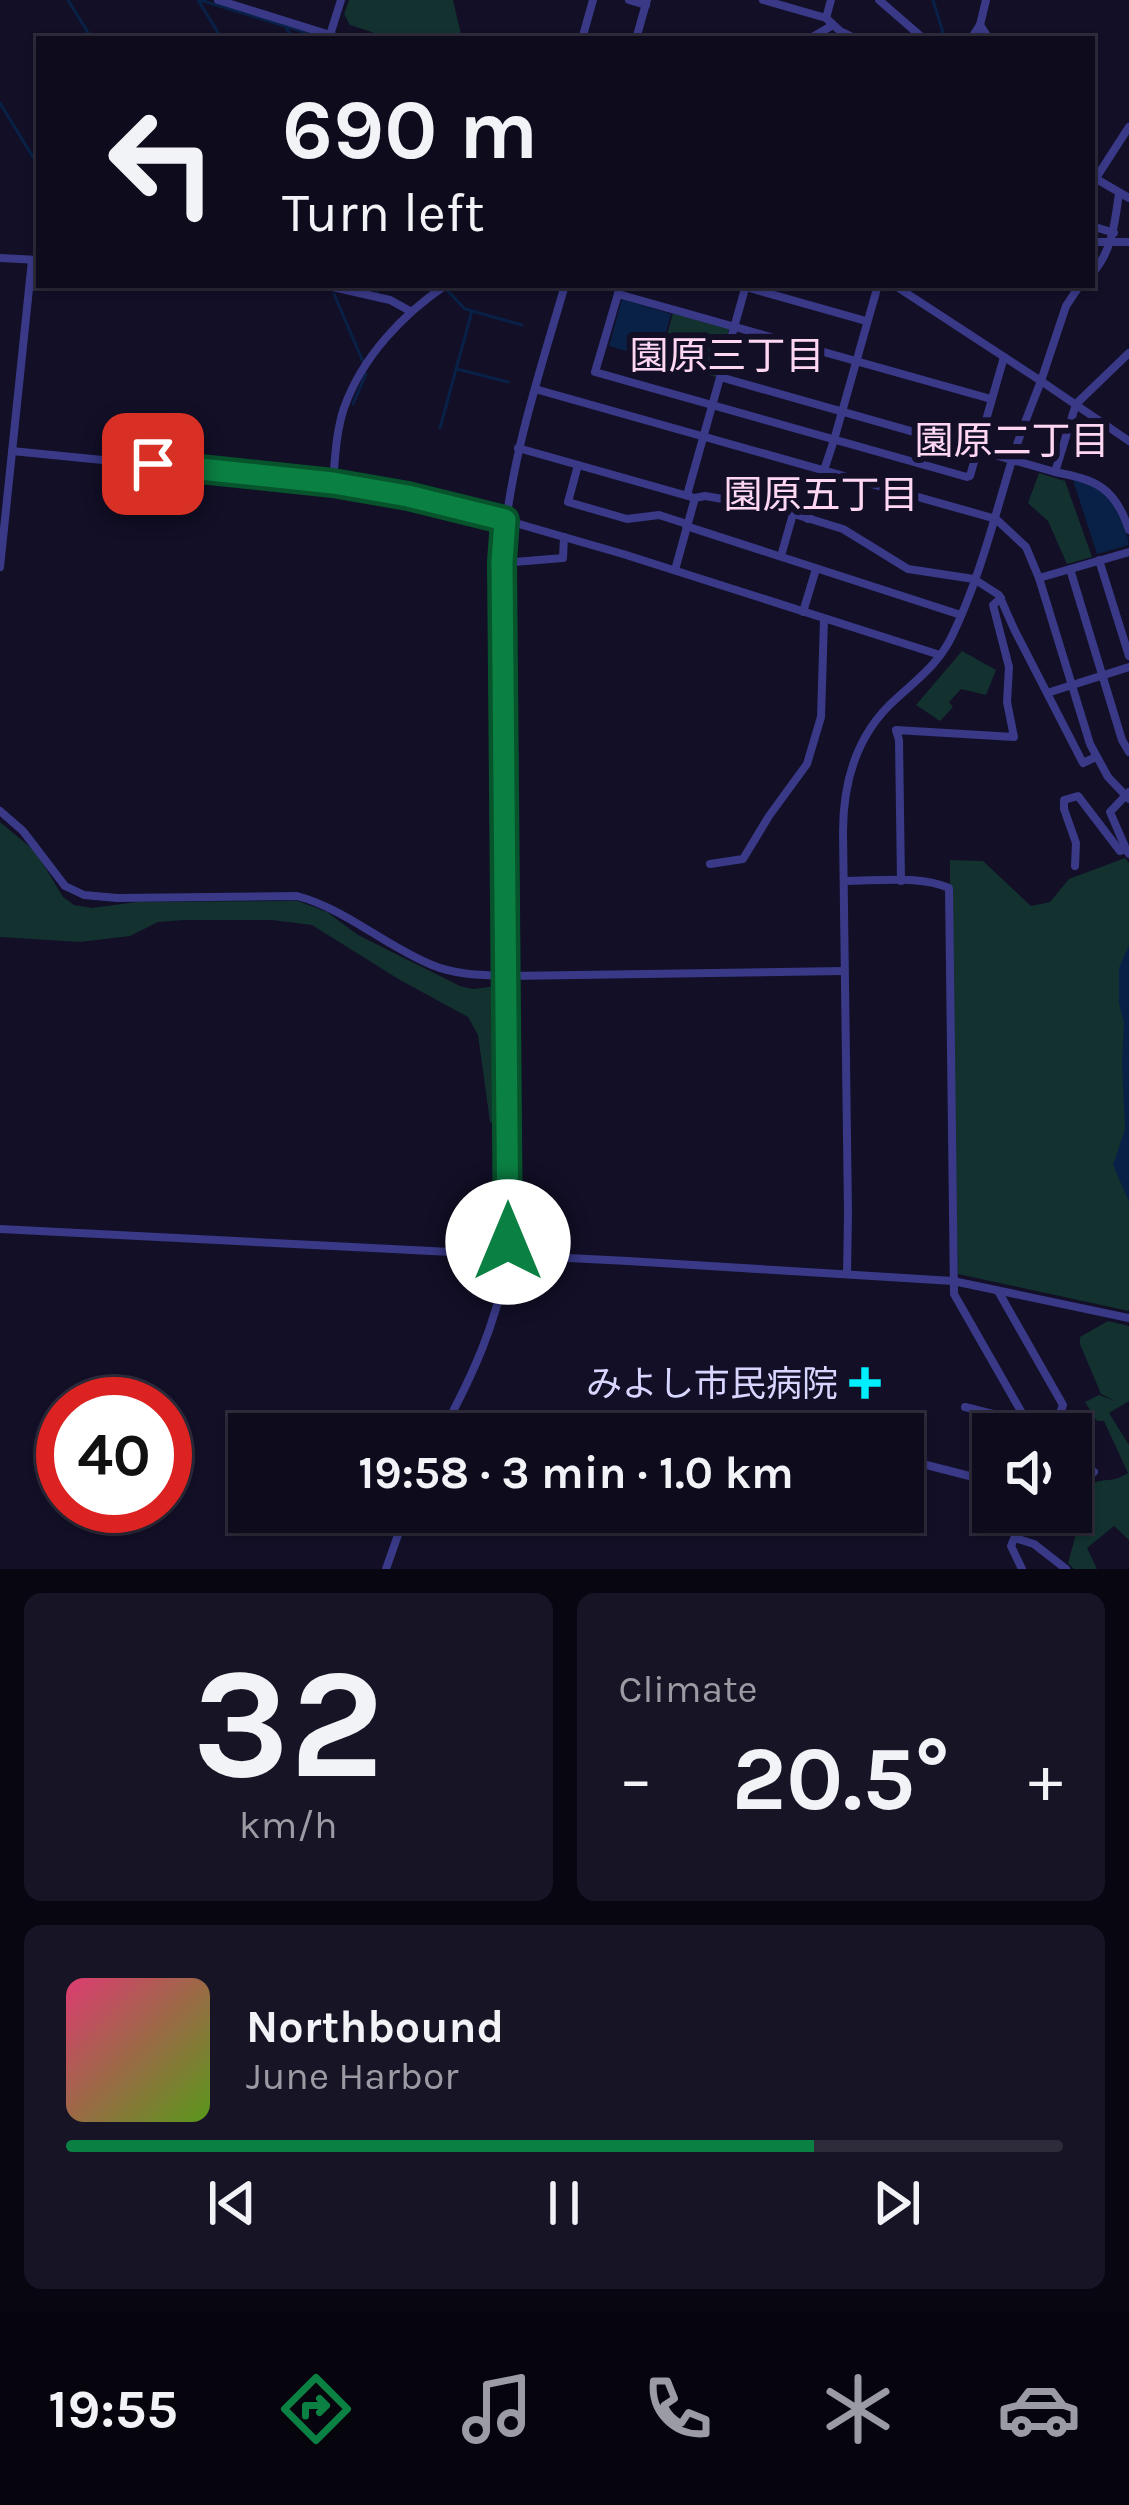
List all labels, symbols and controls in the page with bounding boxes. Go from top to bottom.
text: 690 m [282,81,538,179]
icon: left [84,84,240,240]
text: Turn left [282,181,485,245]
district label: 園原三丁目 [629,333,825,379]
pin [102,413,204,515]
district label: 園原二丁目 [914,418,1110,464]
icon: arrive [120,431,186,497]
district label: 園原五丁目 [723,472,919,518]
position arrow [445,1179,571,1305]
place label: みよし市民病院 [586,1363,838,1405]
marker: みよし市民病院 [849,1367,881,1399]
speed limit sign: 40 [36,1377,192,1533]
map controls [972,1413,1092,1533]
button: sound [972,1413,1092,1533]
text: 19:58 · 3 min · 1.0 km [358,1447,794,1499]
text: 32 [193,1633,384,1815]
text: Climate [619,1666,758,1712]
text: 20.5° [732,1726,950,1832]
text: − [619,1740,653,1818]
text: + [1028,1740,1063,1818]
text: km/h [239,1802,338,1848]
text: Northbound [246,2001,504,2053]
text: June Harbor [246,2053,458,2099]
icon: previous [199,2170,265,2236]
icon: pause [531,2170,597,2236]
icon: next [864,2170,930,2236]
icon: directions [274,2367,358,2451]
icon: music [455,2367,539,2451]
icon: phone [636,2367,720,2451]
icon: climate [816,2367,900,2451]
icon: car [997,2367,1081,2451]
text: 19:55 [48,2377,178,2441]

